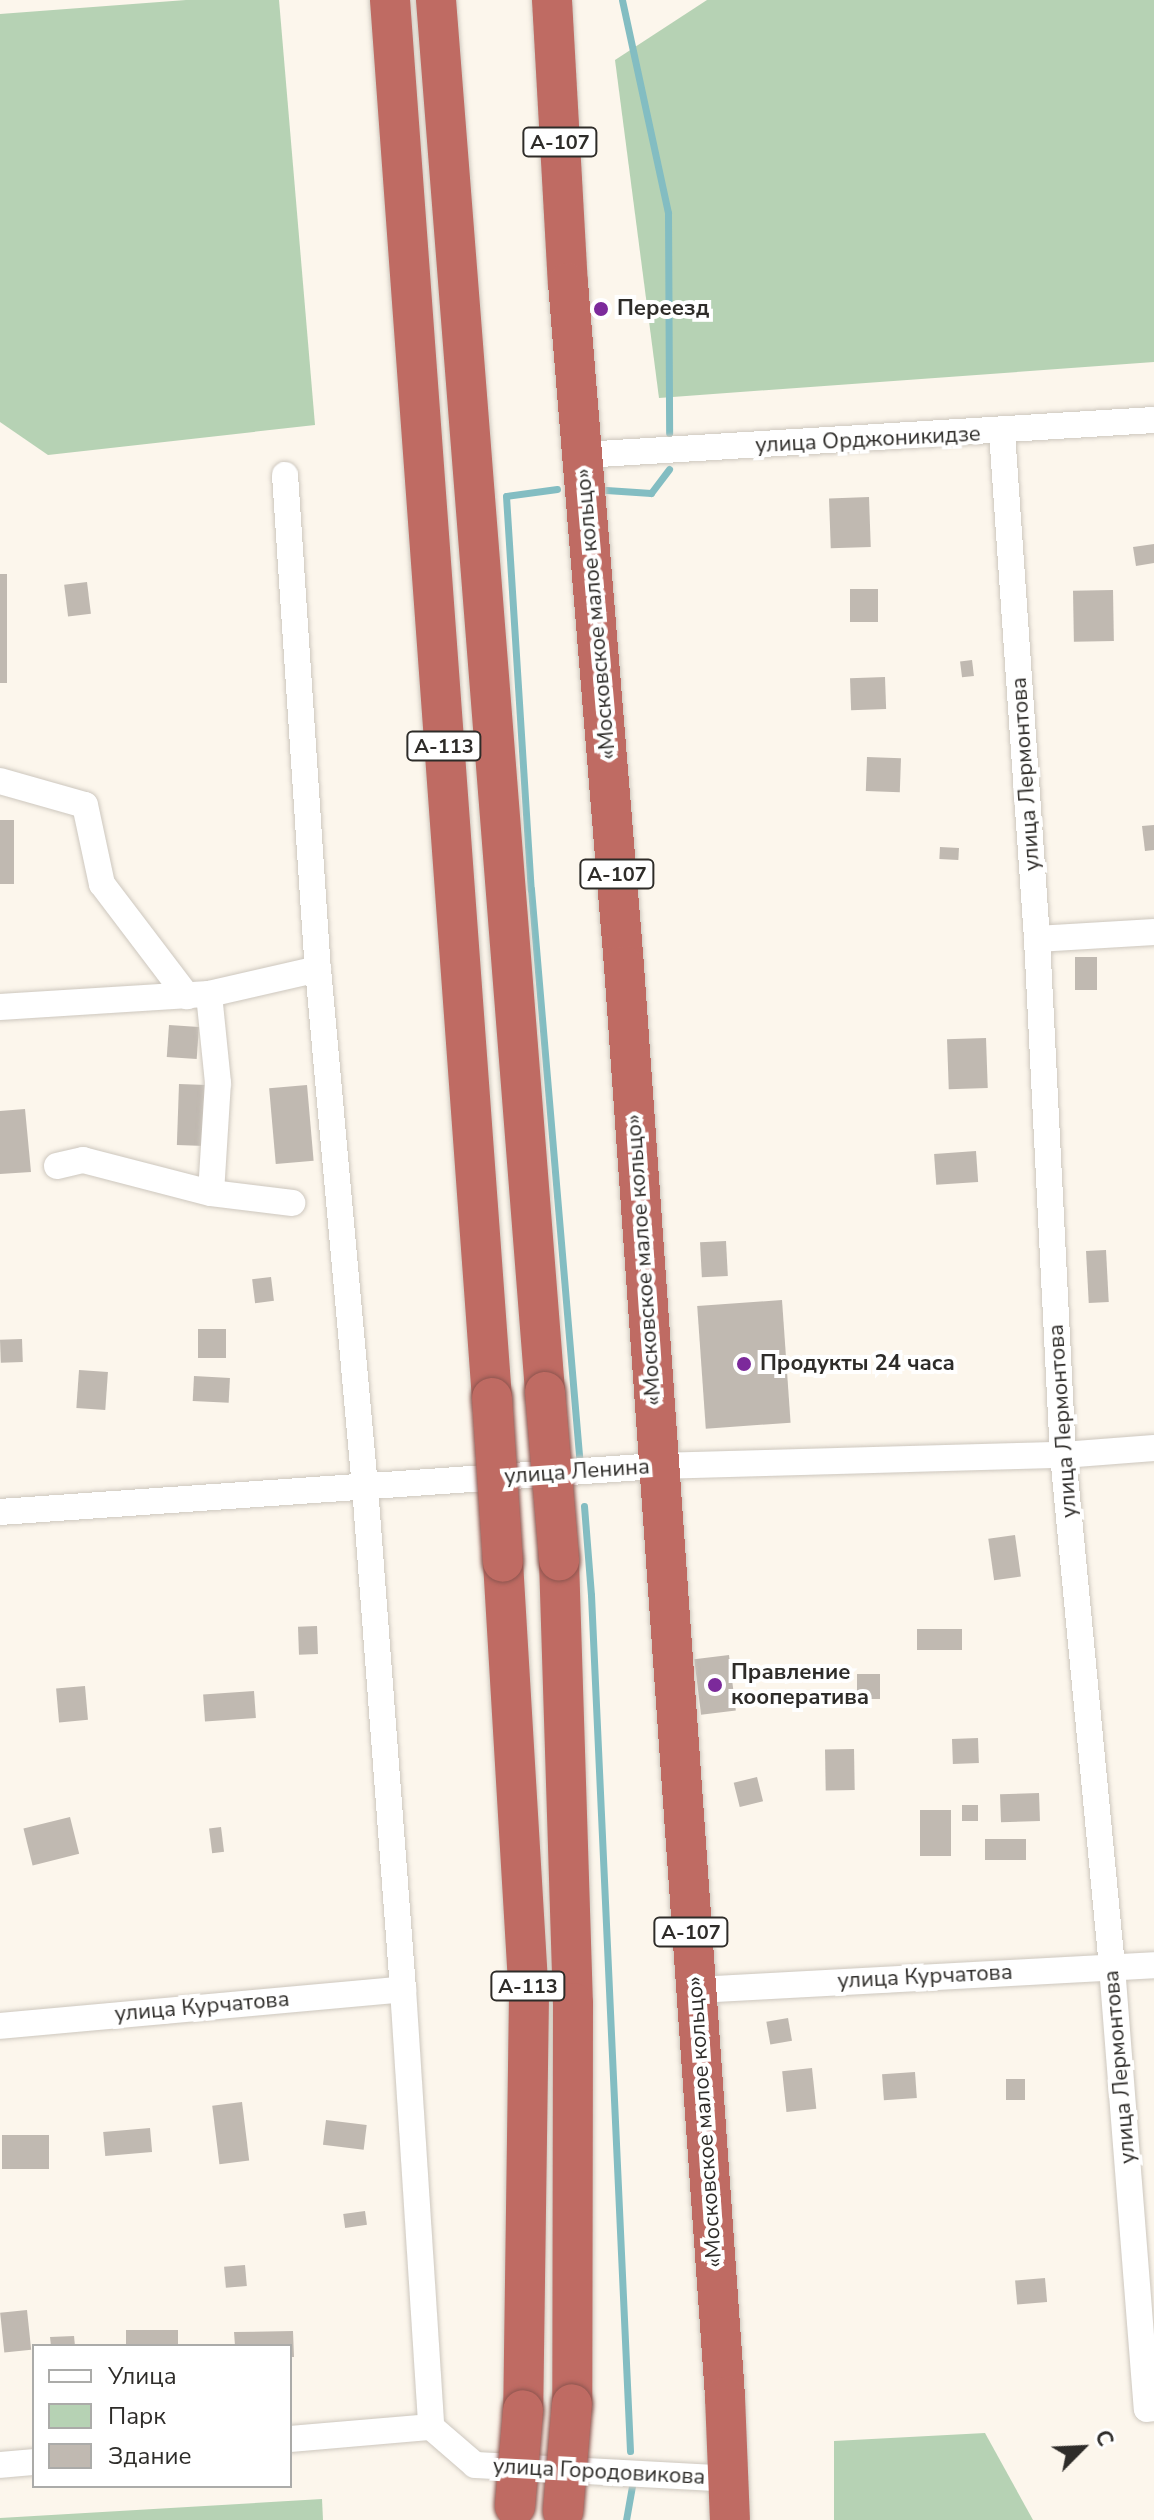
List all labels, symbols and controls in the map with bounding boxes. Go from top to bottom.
road number: А-107 [522,126,598,158]
place label: Переезд [617,296,709,322]
marker: Переезд [592,300,610,318]
street label: улица Орджоникидзе [755,421,981,459]
street label: «Московское малое кольцо» [570,467,622,761]
street label: улица Лермонтова [1006,676,1046,872]
road number: А-113 [406,730,482,762]
road number: А-107 [579,858,655,890]
street label: «Московское малое кольцо» [621,1113,667,1407]
street label: улица Лермонтова [1043,1323,1083,1519]
place label: Продукты 24 часа [760,1351,955,1377]
marker: Продукты 24 часа [735,1355,753,1373]
street label: улица Ленина [503,1454,651,1490]
place label: Правление кооператива [731,1659,869,1710]
marker: Правление кооператива [706,1676,724,1694]
road number: А-107 [653,1916,729,1948]
street label: улица Курчатова [837,1959,1013,1995]
street label: улица Лермонтова [1098,1969,1142,2165]
road number: А-113 [490,1970,566,2002]
street label: «Московское малое кольцо» [682,1975,728,2269]
street label: улица Курчатова [114,1986,290,2028]
legend [32,2344,292,2488]
text: Улица [108,2360,177,2392]
text: Парк [108,2400,166,2432]
north arrow [1042,2408,1122,2488]
text: С [1087,2425,1121,2451]
text: Здание [108,2440,192,2472]
street label: улица Городовикова [492,2453,706,2491]

